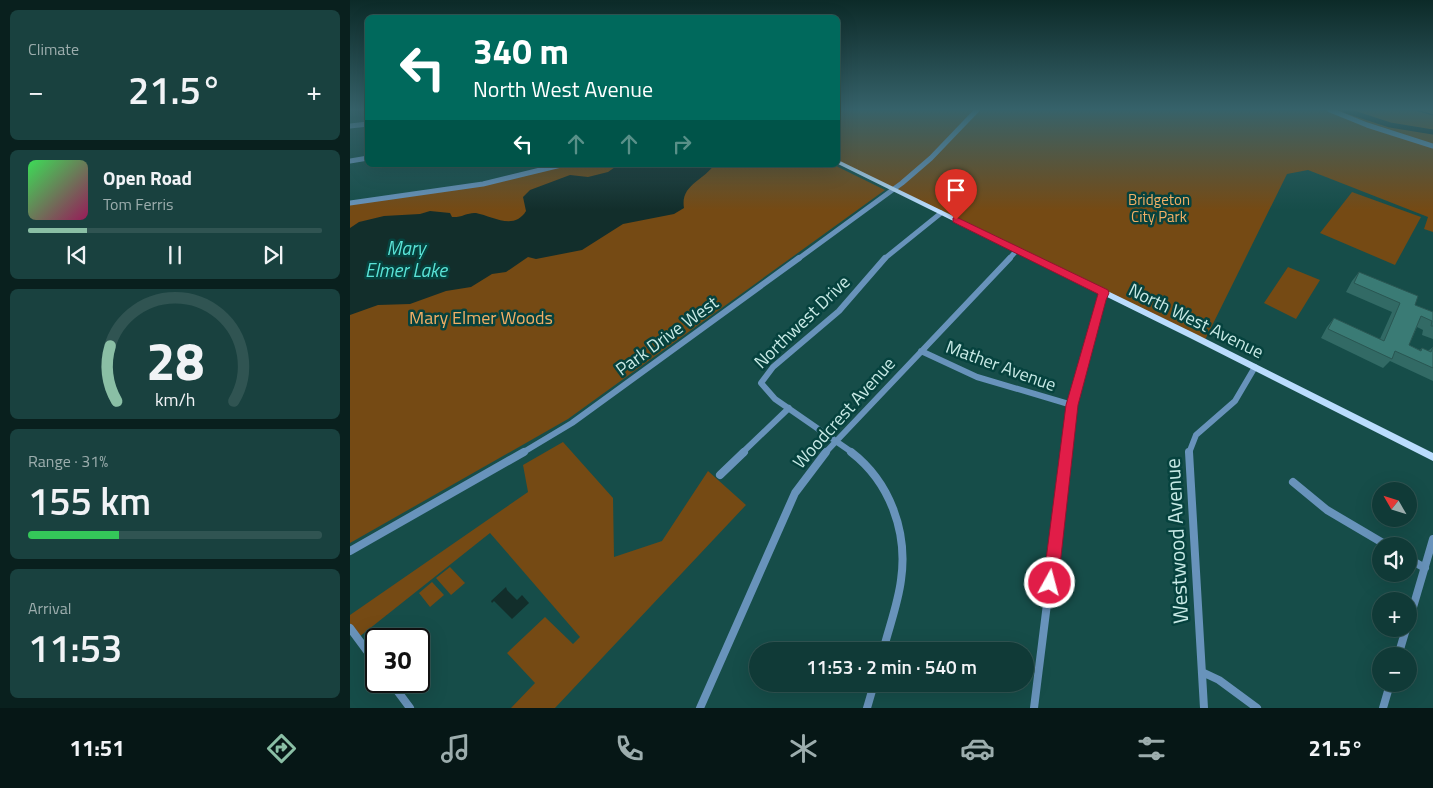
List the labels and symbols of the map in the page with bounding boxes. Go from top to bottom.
pin [935,169,977,220]
park label: Bridgeton City Park [1128,188,1190,228]
water label: Mary Elmer Lake [365,233,448,284]
street label: Northwest Drive [748,269,856,375]
street label: North West Avenue [1124,276,1268,365]
street label: Park Drive West [610,289,724,382]
park label: Mary Elmer Woods [409,304,553,331]
street label: Mather Avenue [942,333,1060,398]
street label: Woodcrest Avenue [786,351,901,474]
street label: Westwood Avenue [1156,458,1196,624]
north arrow [1372,482,1418,528]
position arrow [1023,556,1075,608]
speed limit sign: 30 [365,628,430,693]

